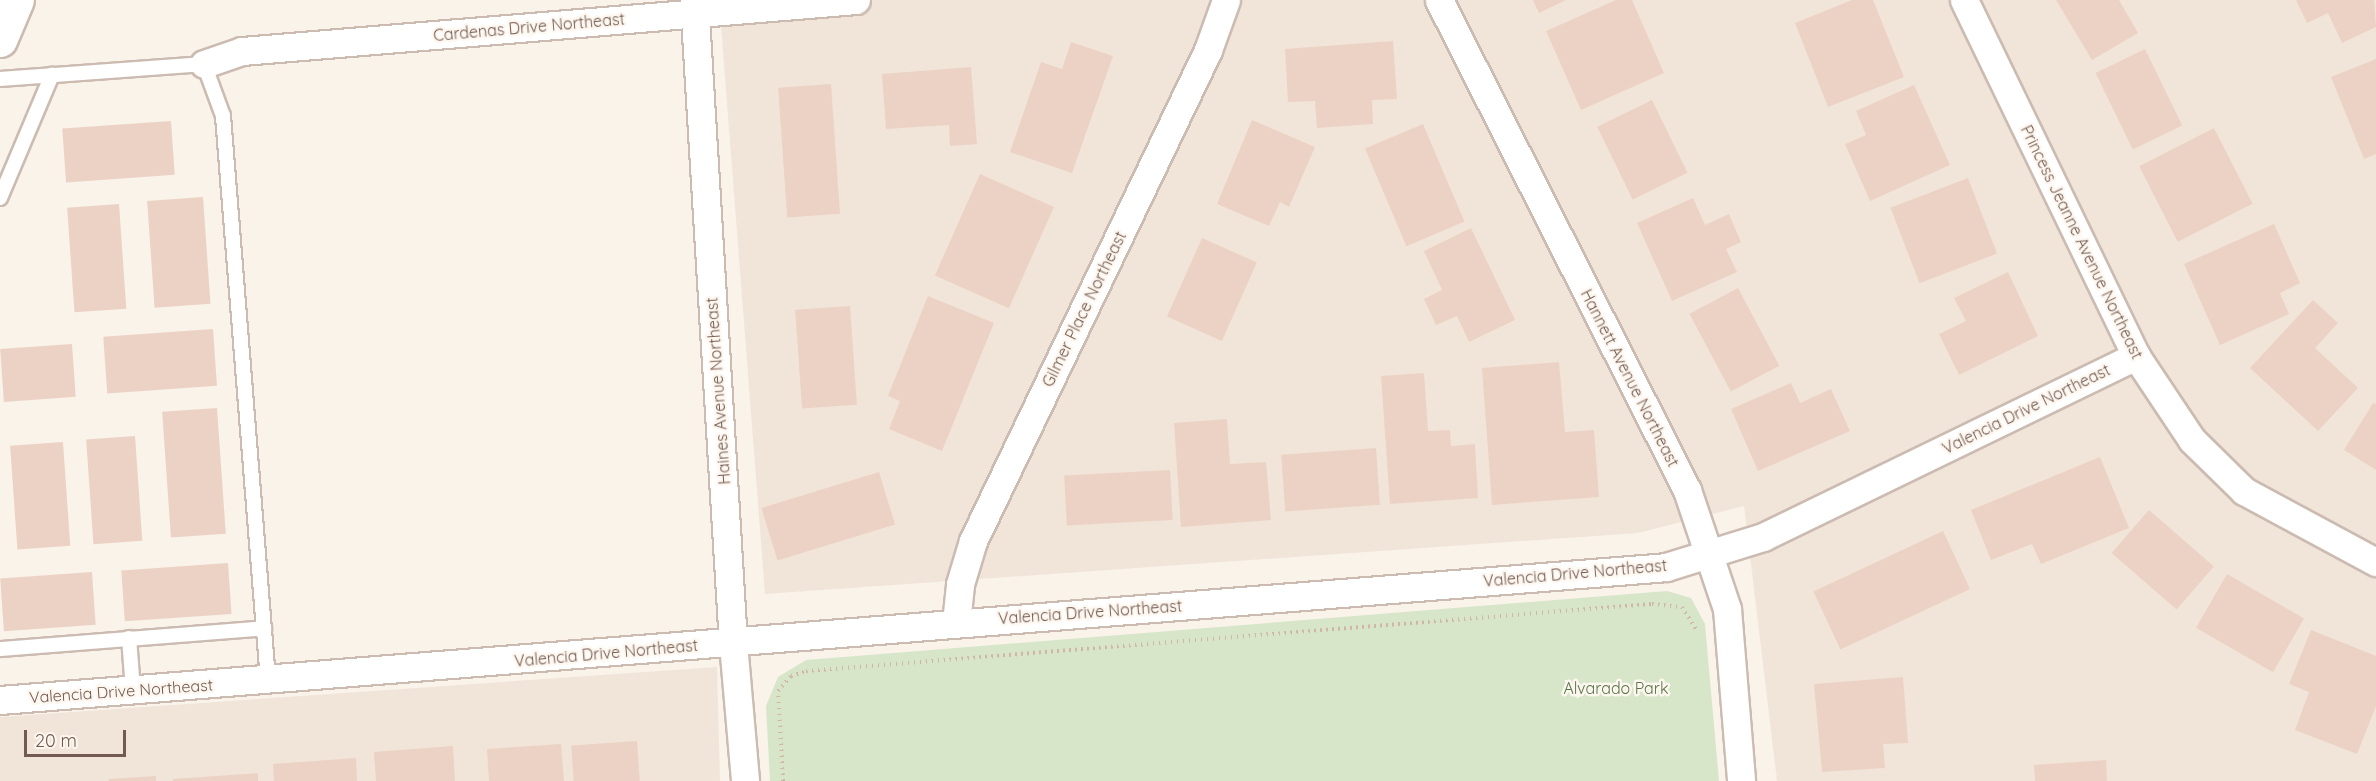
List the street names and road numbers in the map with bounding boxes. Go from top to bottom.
street label: Cardenas Drive Northeast [432,9,626,45]
street label: Princess Jeanne Avenue Northeast [2017,122,2147,362]
street label: Gilmer Place Northeast [1038,228,1130,390]
street label: Hannett Avenue Northeast [1577,286,1683,470]
street label: Haines Avenue Northeast [702,297,734,485]
street label: Valencia Drive Northeast [1939,360,2113,458]
street label: Valencia Drive Northeast [1482,555,1668,591]
street label: Valencia Drive Northeast [997,596,1183,628]
street label: Valencia Drive Northeast [513,635,699,671]
street label: Valencia Drive Northeast [28,675,214,707]

